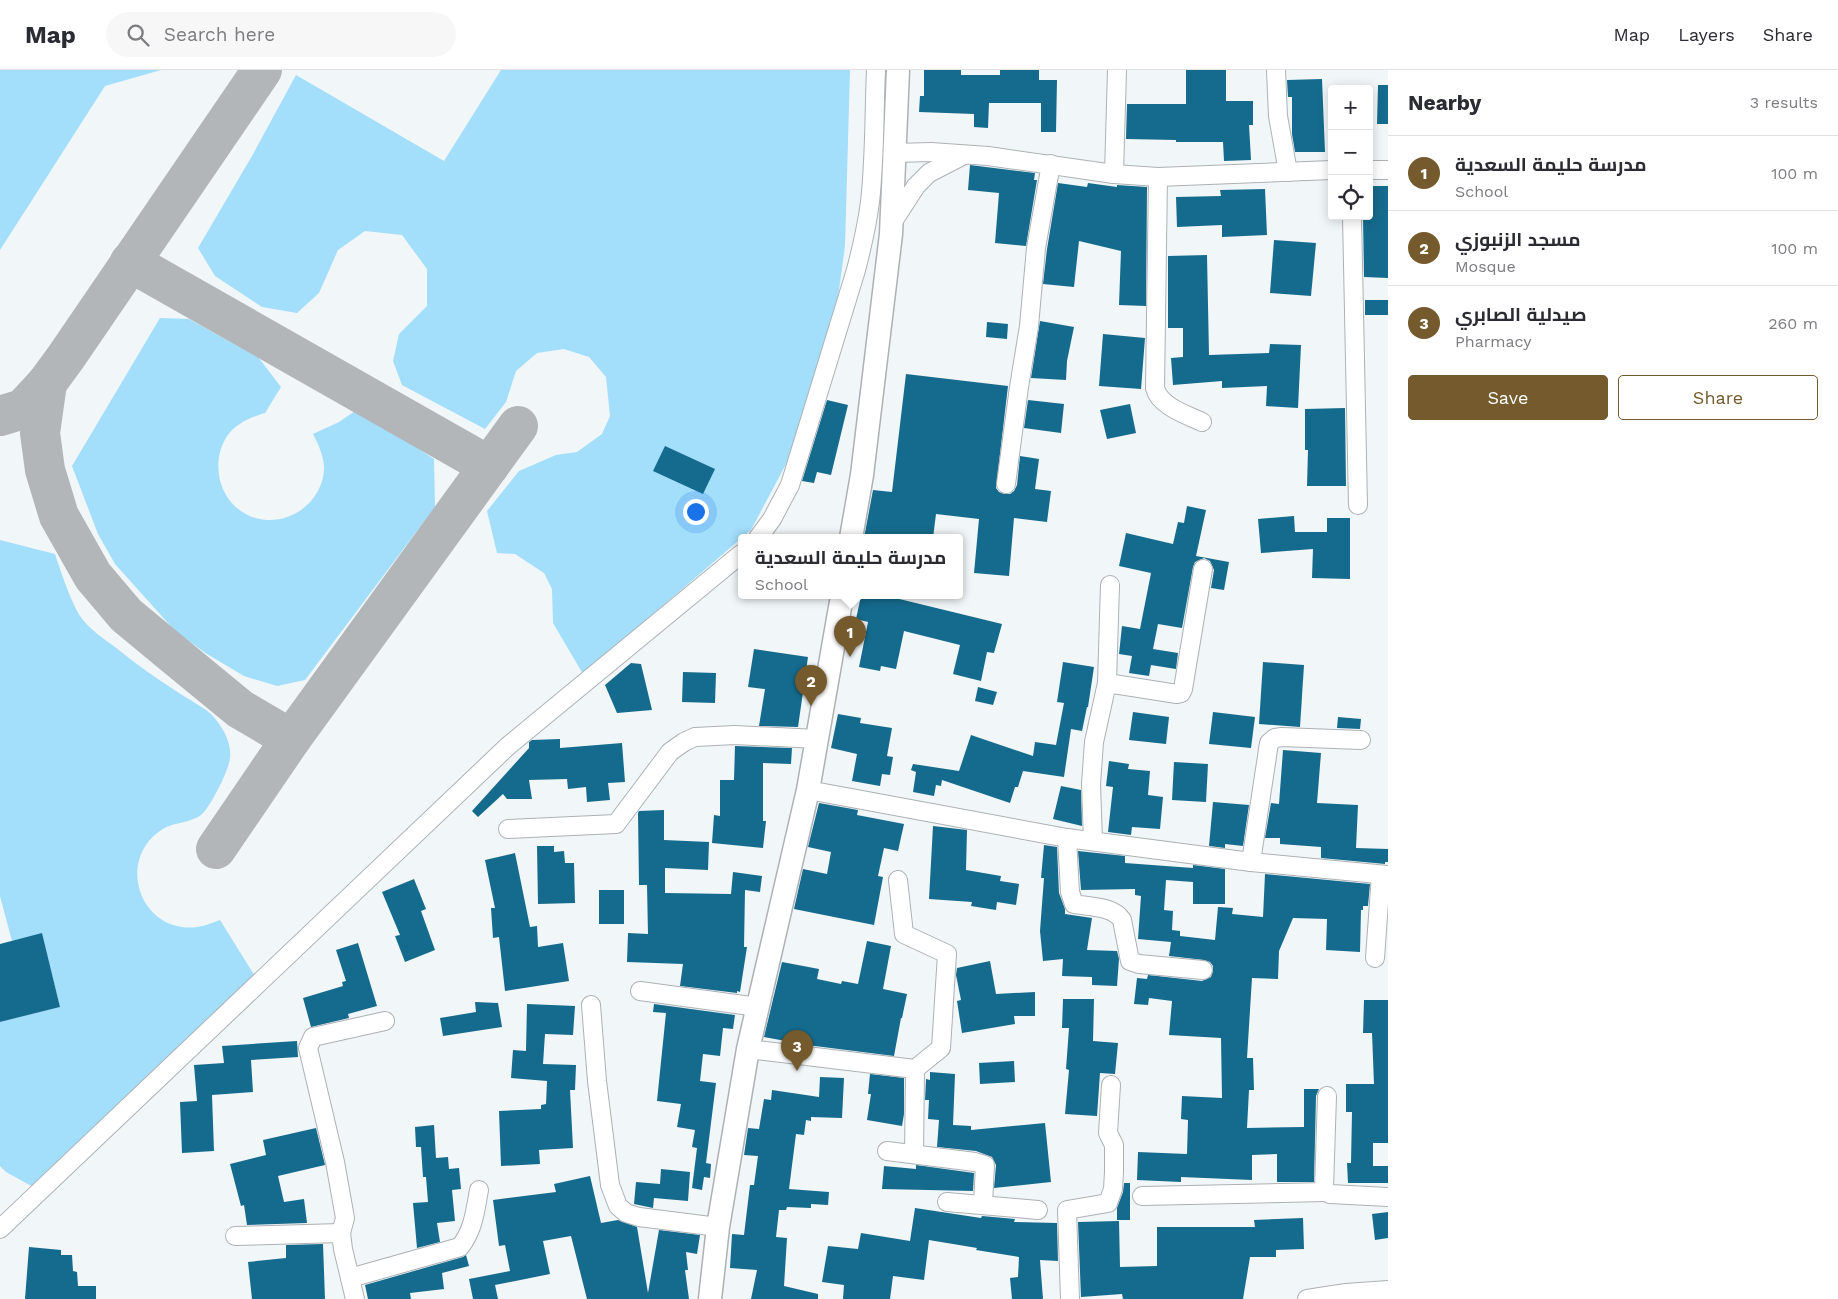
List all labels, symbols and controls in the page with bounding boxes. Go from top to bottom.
search box [106,12,456,57]
text: Map [25,21,76,49]
icon: search [124,21,152,49]
text: Search here [164,23,275,46]
text: Map [1613,24,1650,45]
text: Layers [1678,24,1735,45]
text: Share [1763,24,1813,45]
map controls [1328,85,1373,220]
button: + [1328,85,1373,130]
text: Nearby [1408,90,1481,115]
text: 3 results [1750,93,1818,112]
button: − [1328,130,1373,175]
text: مدرسة حليمة السعدية [1455,153,1646,176]
text: 1 [1421,164,1427,183]
text: 100 m [1771,164,1818,183]
button: locate [1328,175,1373,220]
text: School [1455,182,1508,201]
text: مسجد الزنبوزي [1455,228,1581,251]
text: 2 [1419,239,1429,258]
text: 100 m [1771,239,1818,258]
text: Mosque [1455,257,1516,276]
text: صيدلية الصابري [1455,303,1587,326]
text: 3 [1419,314,1429,333]
text: 260 m [1768,314,1818,333]
text: Pharmacy [1455,332,1531,351]
button: Save [1408,375,1608,420]
button: Share [1618,375,1818,420]
your location [683,499,709,525]
popup [738,534,963,599]
text: مدرسة حليمة السعدية [755,546,946,569]
text: School [755,575,808,594]
pin: 1 [834,616,866,657]
pin: 2 [795,665,827,706]
pin: 3 [781,1030,813,1071]

